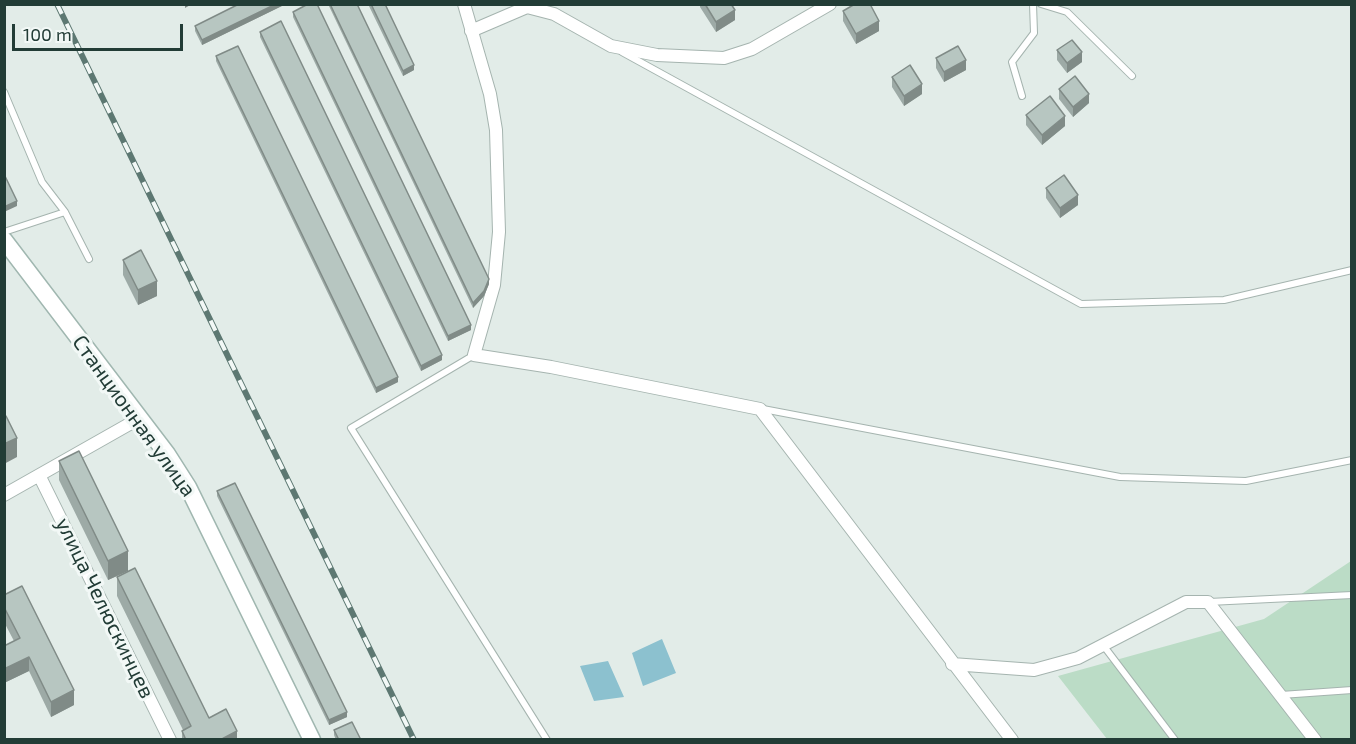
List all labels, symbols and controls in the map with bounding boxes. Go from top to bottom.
scale bar [15,12,186,50]
text: 100 m [23,23,72,45]
street label: Станционная улица [67,330,201,502]
street label: улица Челюскинцев [50,514,160,702]

